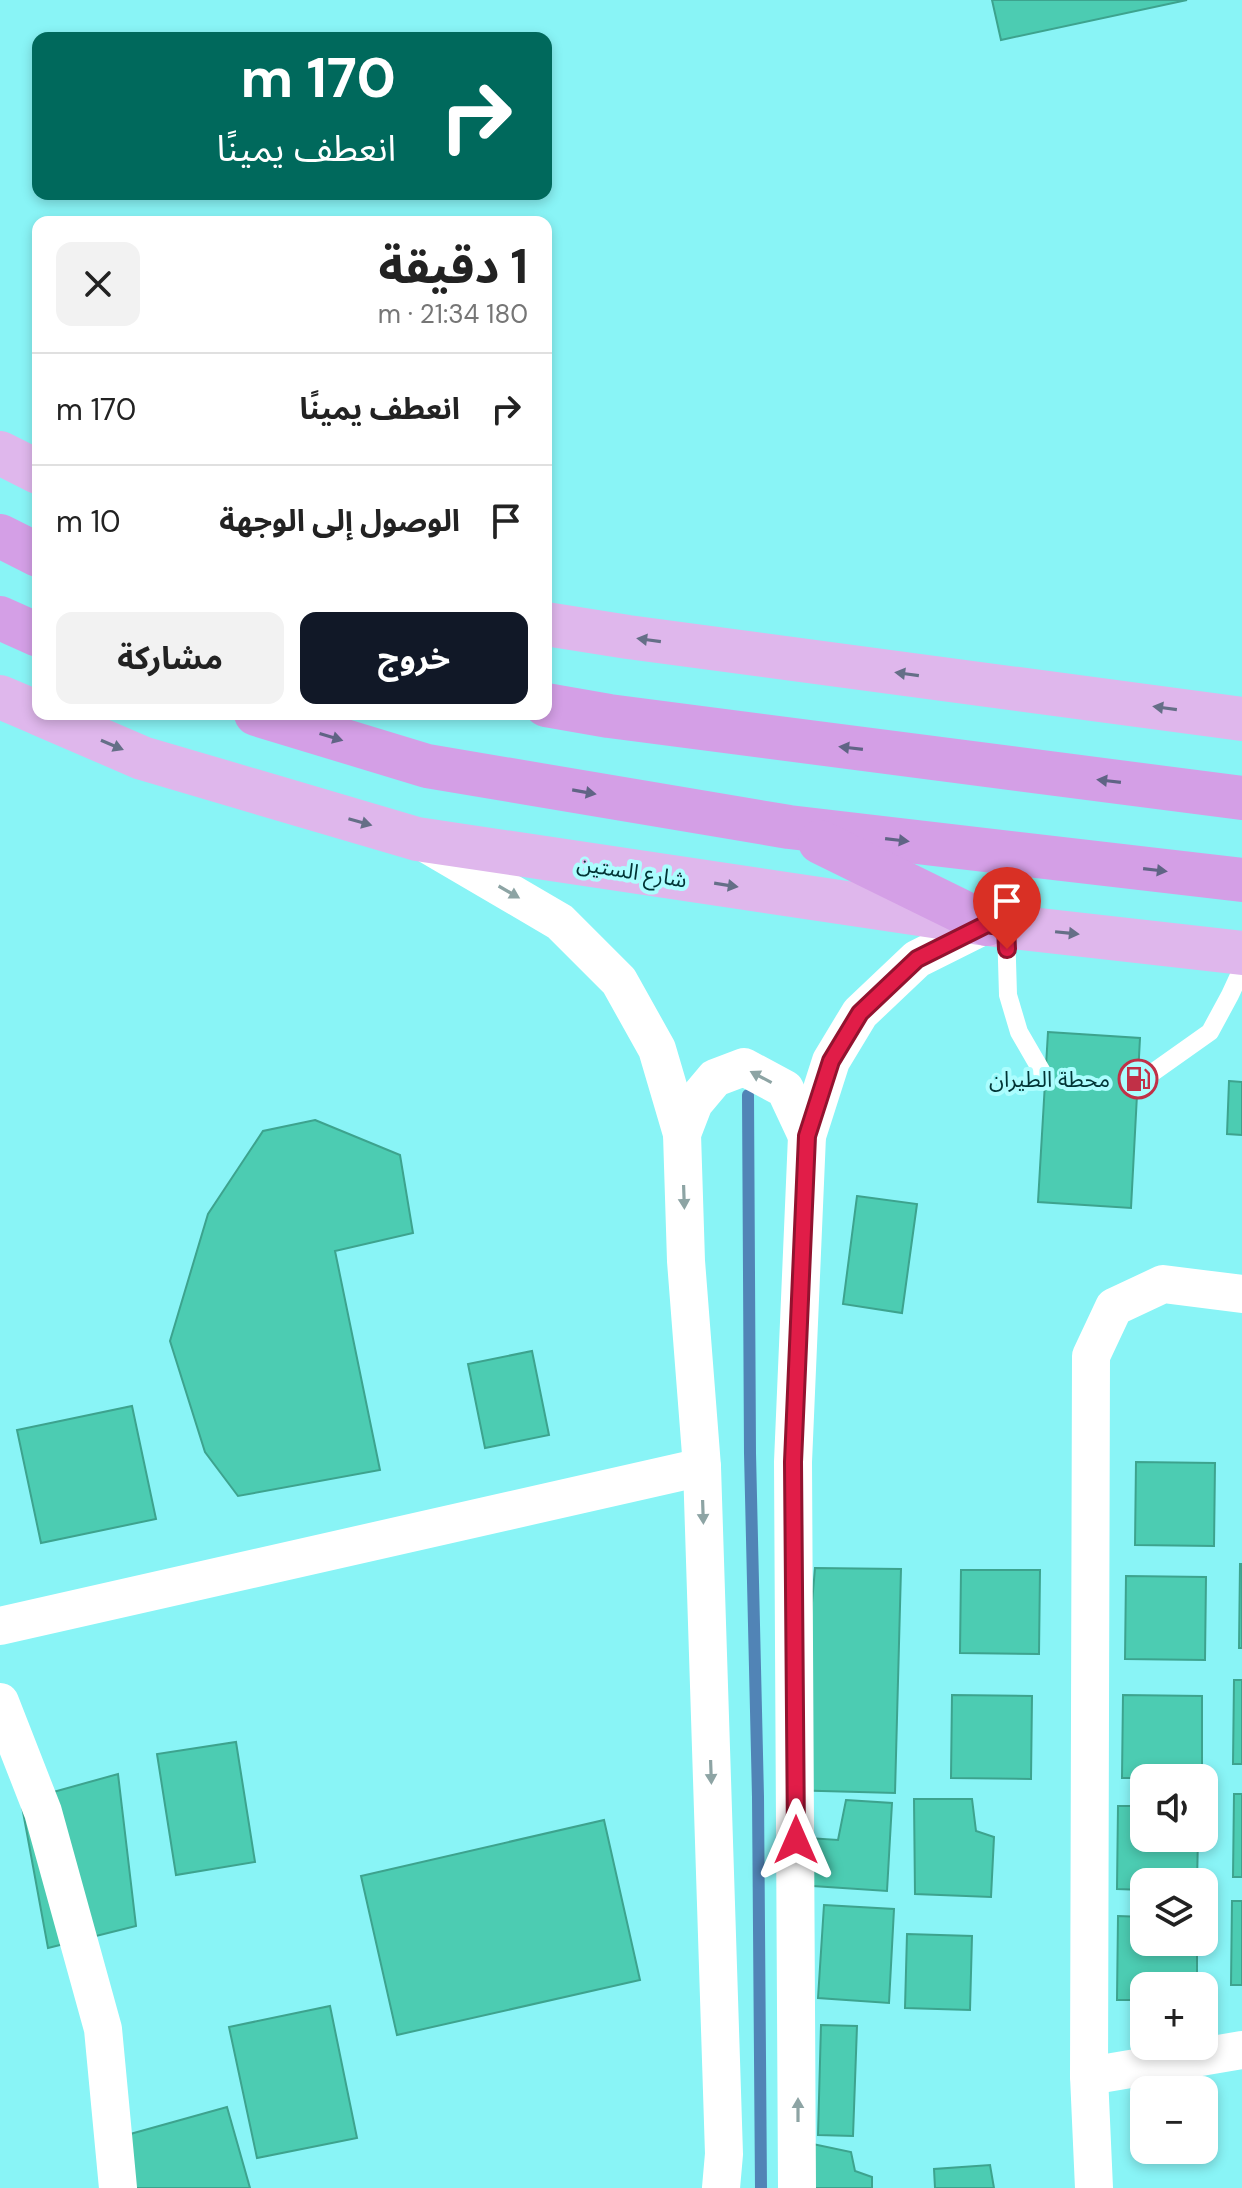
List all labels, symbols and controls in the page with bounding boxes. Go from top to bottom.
text: 170 m [241,41,396,114]
icon: right [424,64,528,168]
text: انعطف يمينًا [217,125,396,172]
text: 1 دقيقة [378,235,528,298]
button: close [56,242,140,326]
text: 180 m · 21:34 [378,297,528,331]
icon: right [484,387,528,431]
text: انعطف يمينًا [300,389,460,428]
text: 170 m [56,390,136,429]
icon: arrive [484,499,528,543]
text: الوصول إلى الوجهة [219,501,460,540]
text: 10 m [56,502,121,541]
button: مشاركة [56,612,284,704]
button: خروج [300,612,528,704]
one-way arrow [636,633,661,646]
one-way arrow [894,667,919,680]
one-way arrow [1152,702,1177,715]
one-way arrow [319,731,343,744]
one-way arrow [100,738,124,751]
one-way arrow [838,741,863,754]
one-way arrow [1096,774,1121,787]
one-way arrow [572,787,597,799]
one-way arrow [348,816,372,829]
one-way arrow [884,833,909,846]
street label: شارع الستين [575,849,689,896]
one-way arrow [1143,864,1168,877]
pin [973,867,1041,949]
one-way arrow [714,879,739,892]
icon: arrive [985,879,1029,923]
one-way arrow [498,885,520,899]
one-way arrow [1055,927,1080,940]
fuel station icon: محطة الطيران [1117,1058,1159,1100]
place label: محطة الطيران [989,1065,1110,1094]
one-way arrow [750,1070,773,1083]
one-way arrow [678,1185,691,1210]
one-way arrow [697,1500,710,1525]
one-way arrow [705,1760,718,1785]
map controls [1130,1764,1218,2164]
button: sound [1130,1764,1218,1852]
position arrow [754,1798,838,1882]
button: layers [1130,1868,1218,1956]
button: + [1130,1972,1218,2060]
button: − [1130,2076,1218,2164]
one-way arrow [792,2097,804,2122]

